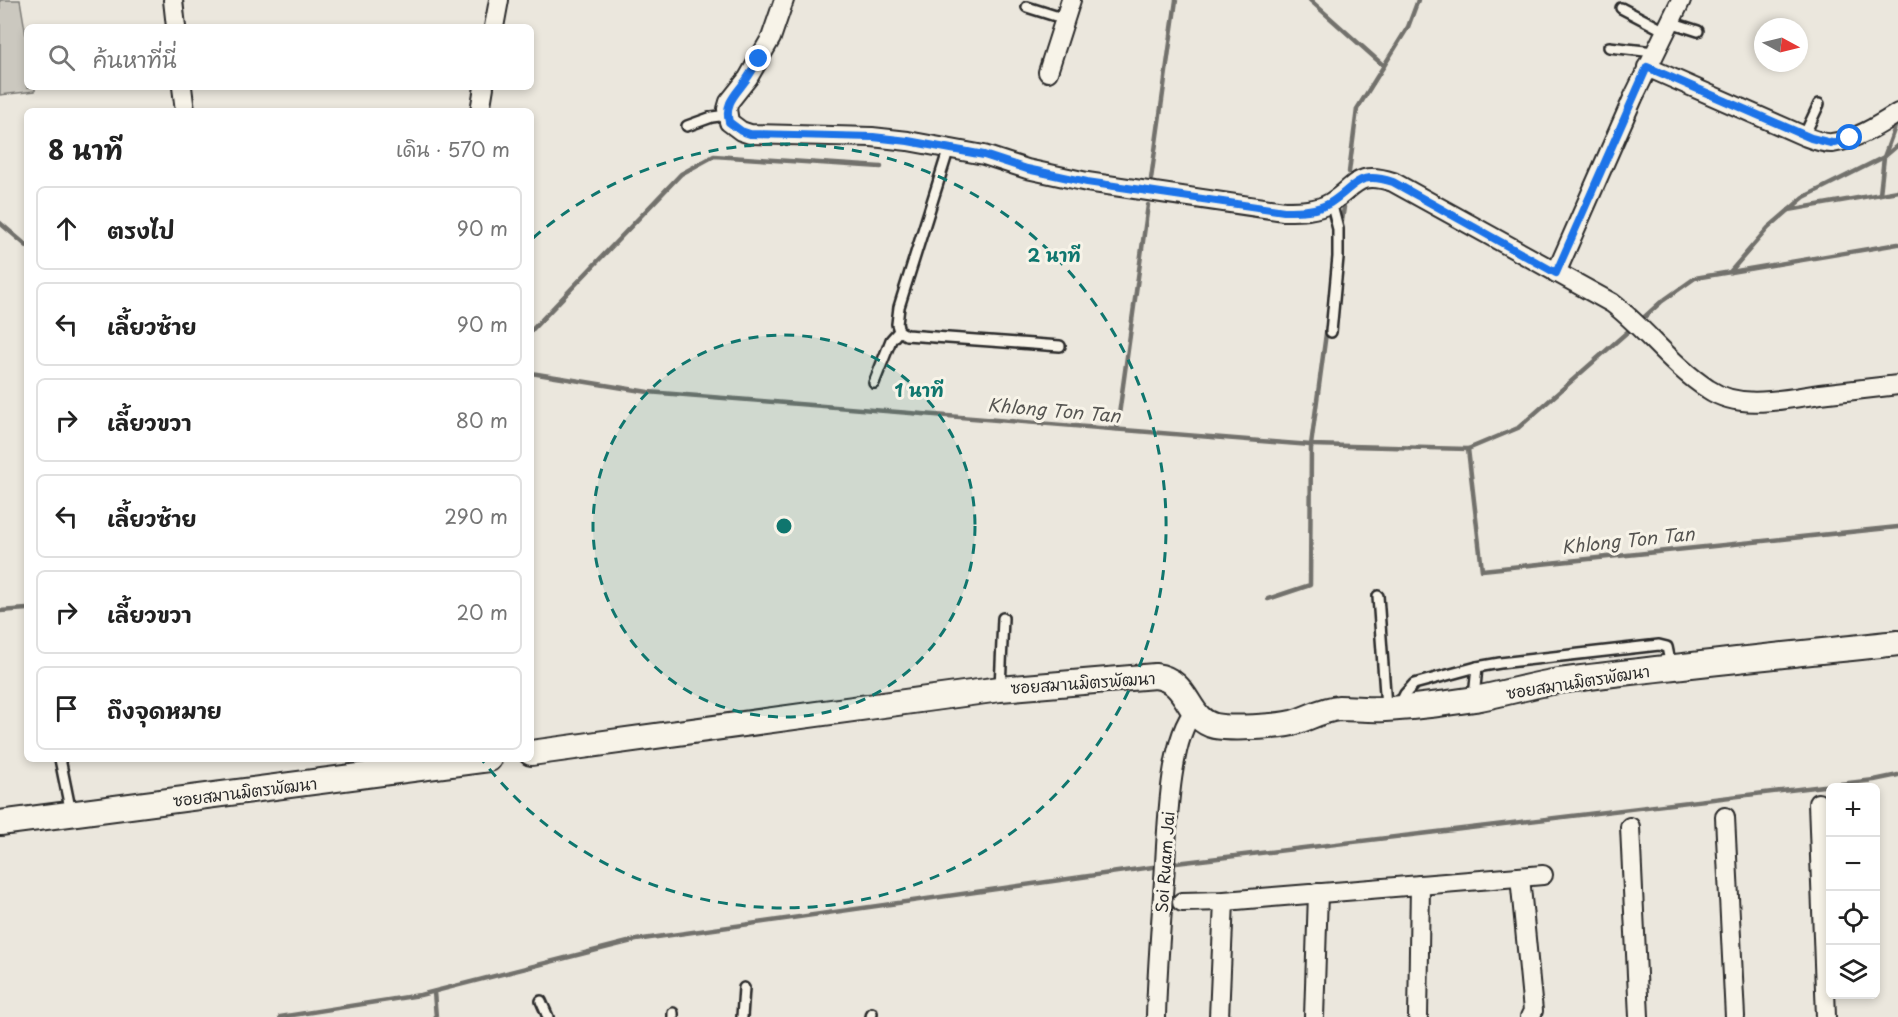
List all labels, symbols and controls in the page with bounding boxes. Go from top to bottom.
north arrow [1754,18,1808,72]
search box [24,24,534,90]
icon: search [45,41,78,74]
text: ค้นหาที่นี่ [93,42,177,75]
route end [745,45,771,71]
route start [1836,124,1862,150]
text: 8 นาที [48,130,123,169]
text: เดิน · 570 m [396,134,510,164]
icon: ahead [50,212,83,245]
text: ตรงไป [107,213,175,246]
text: 90 m [457,213,508,243]
text: 2 นาที [1027,241,1081,268]
icon: left [50,308,83,341]
text: เลี้ยวซ้าย [107,309,197,342]
text: 90 m [457,309,508,339]
text: 1 นาที [894,376,944,403]
water label: Khlong Ton Tan [987,390,1123,429]
icon: right [50,404,83,437]
text: เลี้ยวขวา [107,405,191,438]
text: 80 m [456,405,508,435]
icon: left [50,500,83,533]
text: เลี้ยวซ้าย [107,501,197,534]
text: 290 m [444,501,508,531]
centre of rings [774,516,794,536]
water label: Khlong Ton Tan [1560,519,1697,560]
icon: right [50,596,83,629]
text: เลี้ยวขวา [107,597,191,630]
text: 20 m [456,597,508,627]
street label: ซอยสมานมิตรพัฒนา [1504,658,1651,704]
street label: ซอยสมานมิตรพัฒนา [1010,665,1156,699]
icon: arrive [50,692,83,725]
text: ถึงจุดหมาย [107,693,222,726]
street label: ซอยสมานมิตรพัฒนา [171,770,318,812]
map controls [1826,783,1880,999]
button: + [1826,783,1880,837]
street label: Soi Ruam Jai [1148,810,1180,914]
button: − [1826,837,1880,891]
button: locate [1826,891,1880,945]
button: layers [1826,945,1880,999]

